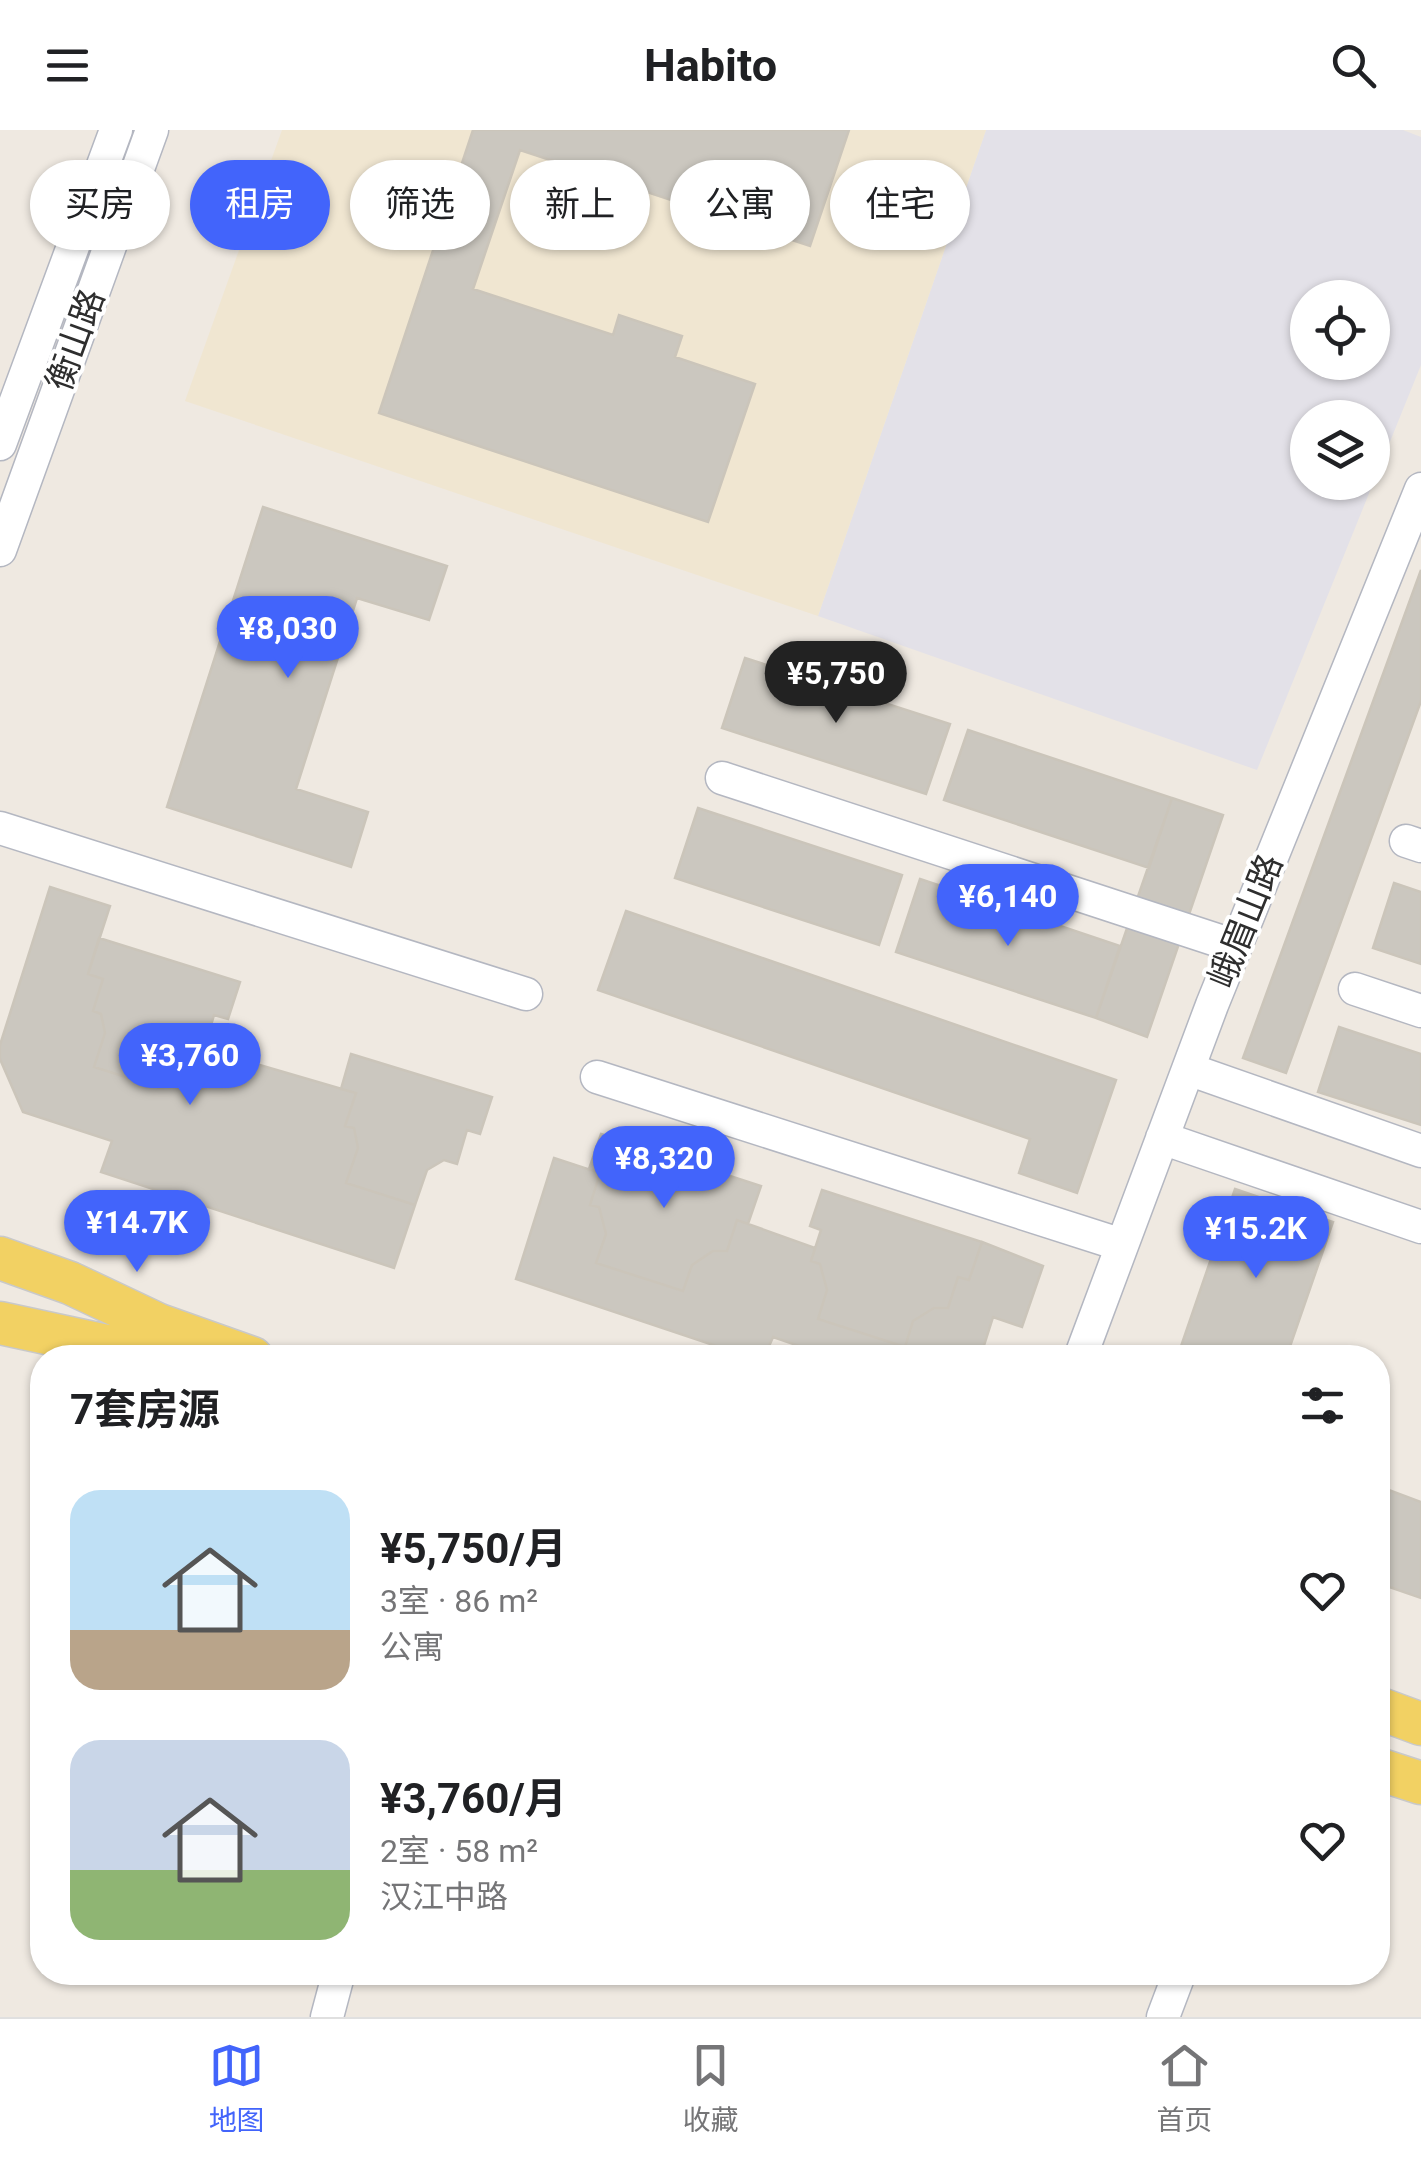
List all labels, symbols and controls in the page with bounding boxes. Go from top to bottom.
icon: menu [40,38,95,93]
icon: search [1326,38,1381,93]
text: Habito [644,39,777,92]
chip: 买房 [30,160,170,250]
chip: 租房 [190,160,330,250]
chip: 筛选 [350,160,490,250]
chip: 新上 [510,160,650,250]
chip: 公寓 [670,160,810,250]
chip: 住宅 [830,160,970,250]
map controls [1290,280,1390,500]
button: locate [1290,280,1390,380]
street label: 衡山路 [39,284,113,396]
button: layers [1290,400,1390,500]
pin: ¥8,030 [207,596,369,681]
text: ¥8,030 [239,609,337,647]
pin: ¥5,750 [755,641,917,726]
text: ¥5,750 [787,654,885,692]
street label: 峨眉山路 [1201,848,1291,994]
pin: ¥6,140 [927,864,1089,949]
text: ¥6,140 [959,877,1057,915]
pin: ¥3,760 [109,1023,271,1108]
text: ¥3,760 [141,1036,239,1074]
pin: ¥8,320 [583,1126,745,1211]
text: ¥8,320 [615,1139,713,1177]
pin: ¥14.7K [56,1190,218,1275]
pin: ¥15.2K [1175,1196,1337,1281]
text: ¥14.7K [86,1203,188,1241]
text: ¥15.2K [1205,1209,1307,1247]
icon: filters [1295,1378,1350,1433]
text: 7套房源 [70,1385,220,1434]
text: ¥5,750/月 [380,1524,567,1573]
icon: home [150,1530,270,1650]
icon: heart [1295,1563,1350,1618]
text: 3室 · 86 m² [380,1582,538,1620]
text: 公寓 [380,1628,444,1666]
text: ¥3,760/月 [380,1774,567,1823]
icon: home [150,1780,270,1900]
icon: heart [1295,1813,1350,1868]
text: 2室 · 58 m² [380,1832,538,1870]
text: 汉江中路 [380,1878,508,1916]
tab: 地图 [209,2038,265,2138]
tab: 收藏 [682,2038,738,2138]
tab: 首页 [1156,2038,1212,2138]

